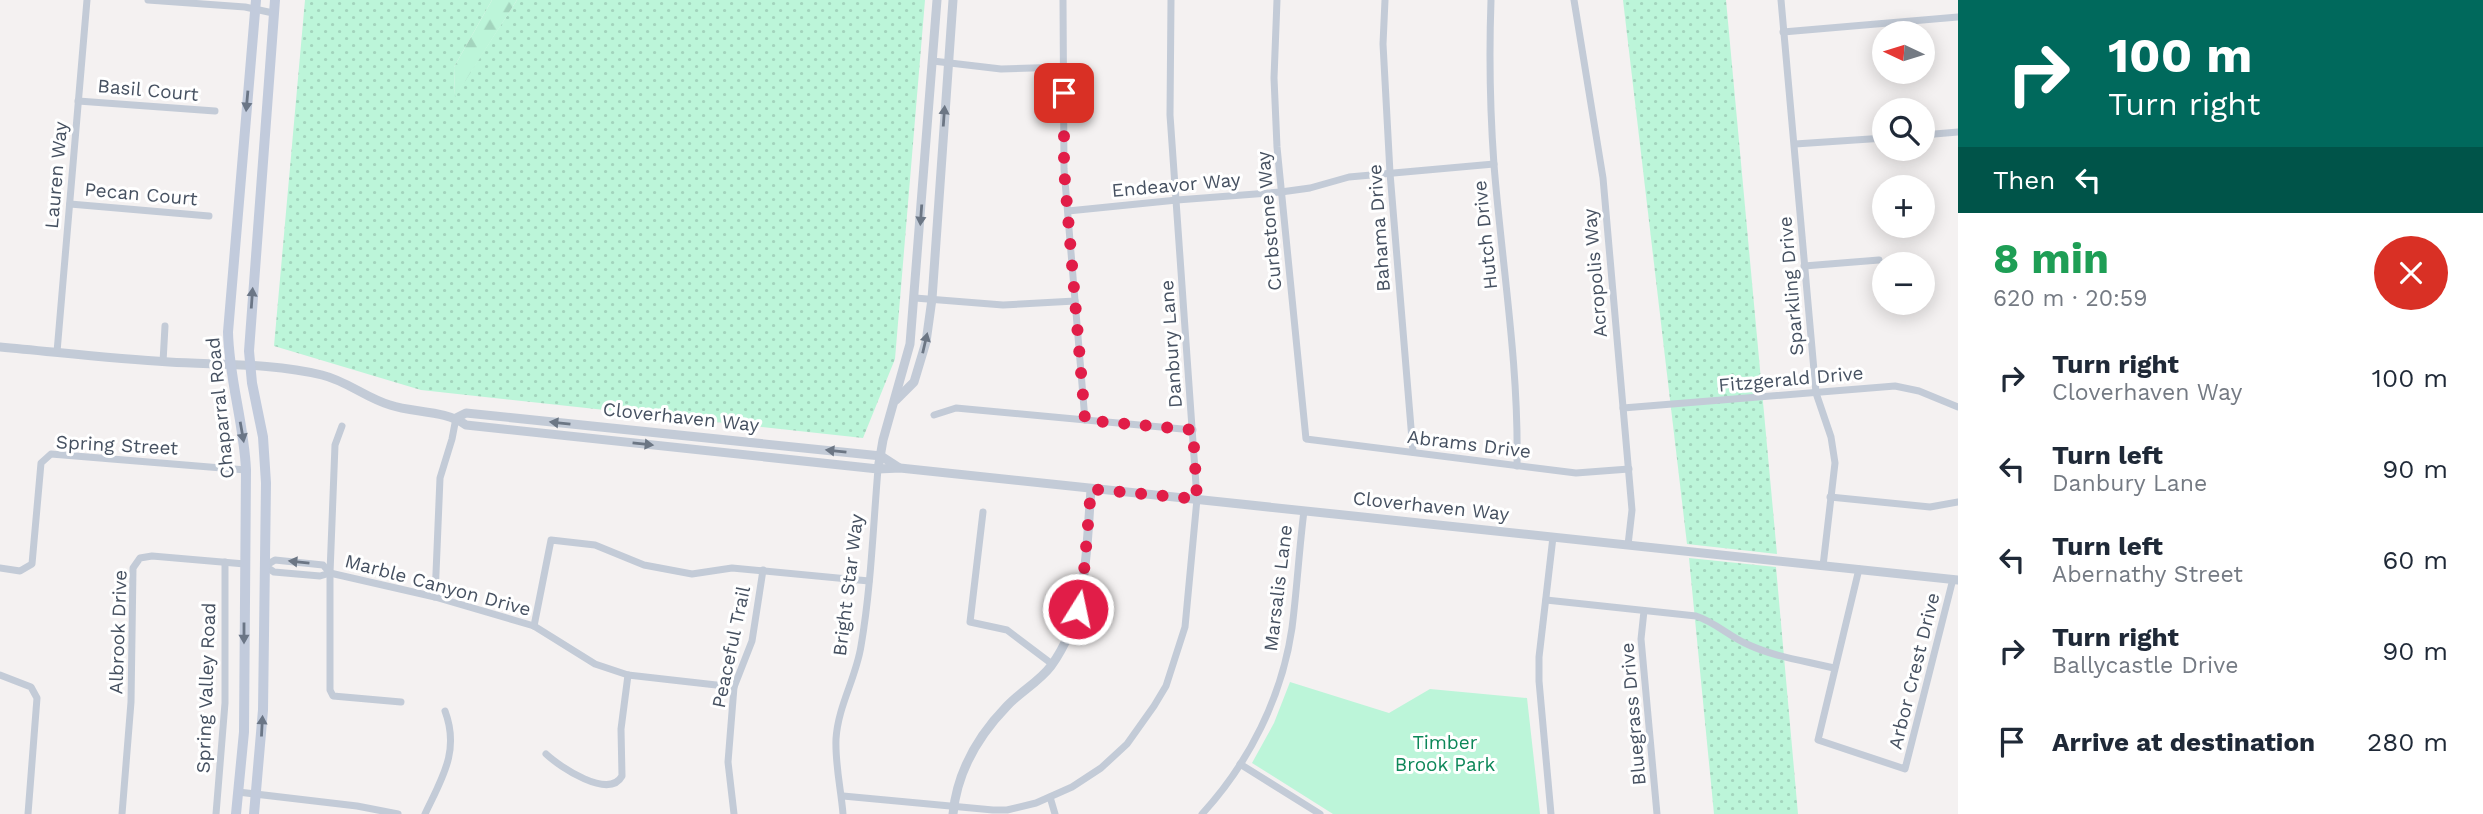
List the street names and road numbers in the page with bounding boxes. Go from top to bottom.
street label: Basil Court [97,74,199,106]
street label: Lauren Way [40,120,72,230]
street label: Curbstone Way [1251,150,1287,292]
street label: Bahama Drive [1363,163,1395,293]
street label: Endeavor Way [1111,168,1242,202]
street label: Pecan Court [84,178,198,210]
street label: Hutch Drive [1468,179,1502,291]
street label: Acropolis Way [1578,207,1612,339]
street label: Sparkling Drive [1773,215,1809,357]
street label: Danbury Lane [1155,279,1187,409]
street label: Chaparral Road [201,336,239,480]
street label: Fitzgerald Drive [1718,361,1864,397]
street label: Cloverhaven Way [602,397,761,437]
street label: Abrams Drive [1406,425,1532,463]
street label: Spring Street [55,430,179,460]
street label: Cloverhaven Way [1352,486,1511,526]
street label: Bright Star Way [828,512,868,657]
street label: Marsalis Lane [1259,523,1297,653]
street label: Marble Canyon Drive [342,549,534,621]
street label: Albrook Drive [104,569,132,695]
street label: Peaceful Trail [707,584,755,710]
street label: Arbor Crest Drive [1883,590,1945,752]
street label: Spring Valley Road [192,602,220,774]
street label: Bluegrass Drive [1615,642,1651,786]

